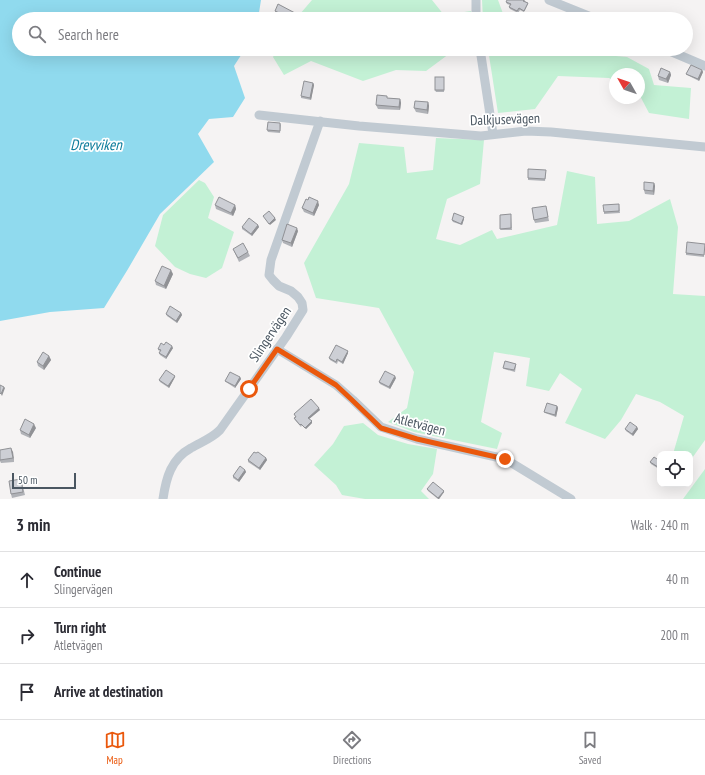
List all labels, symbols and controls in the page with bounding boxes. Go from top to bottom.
search box [12,12,693,56]
icon: search [26,23,48,45]
text: Search here [58,25,119,44]
north arrow [609,68,645,104]
street label: Dalkjusevägen [470,109,540,129]
water label: Drevviken [70,135,123,154]
street label: Slingervägen [245,303,295,365]
route start [240,380,258,398]
street label: Atletvägen [393,409,447,439]
route end [496,450,514,468]
map controls [657,451,693,487]
button: locate [657,451,693,487]
scale bar [12,471,76,490]
text: 50 m [18,473,37,487]
text: 3 min [16,514,50,536]
text: Walk · 240 m [631,517,689,534]
text: Continue [54,562,101,581]
icon: ahead [16,569,38,591]
text: 40 m [666,571,689,588]
text: Slingervägen [54,581,113,598]
text: Turn right [54,618,106,637]
icon: right [16,625,38,647]
text: 200 m [660,627,689,644]
text: Atletvägen [54,637,102,654]
icon: arrive [16,681,38,703]
text: Arrive at destination [54,682,163,701]
tab: Map [104,729,126,767]
tab: Directions [333,729,371,767]
tab: Saved [579,729,601,767]

